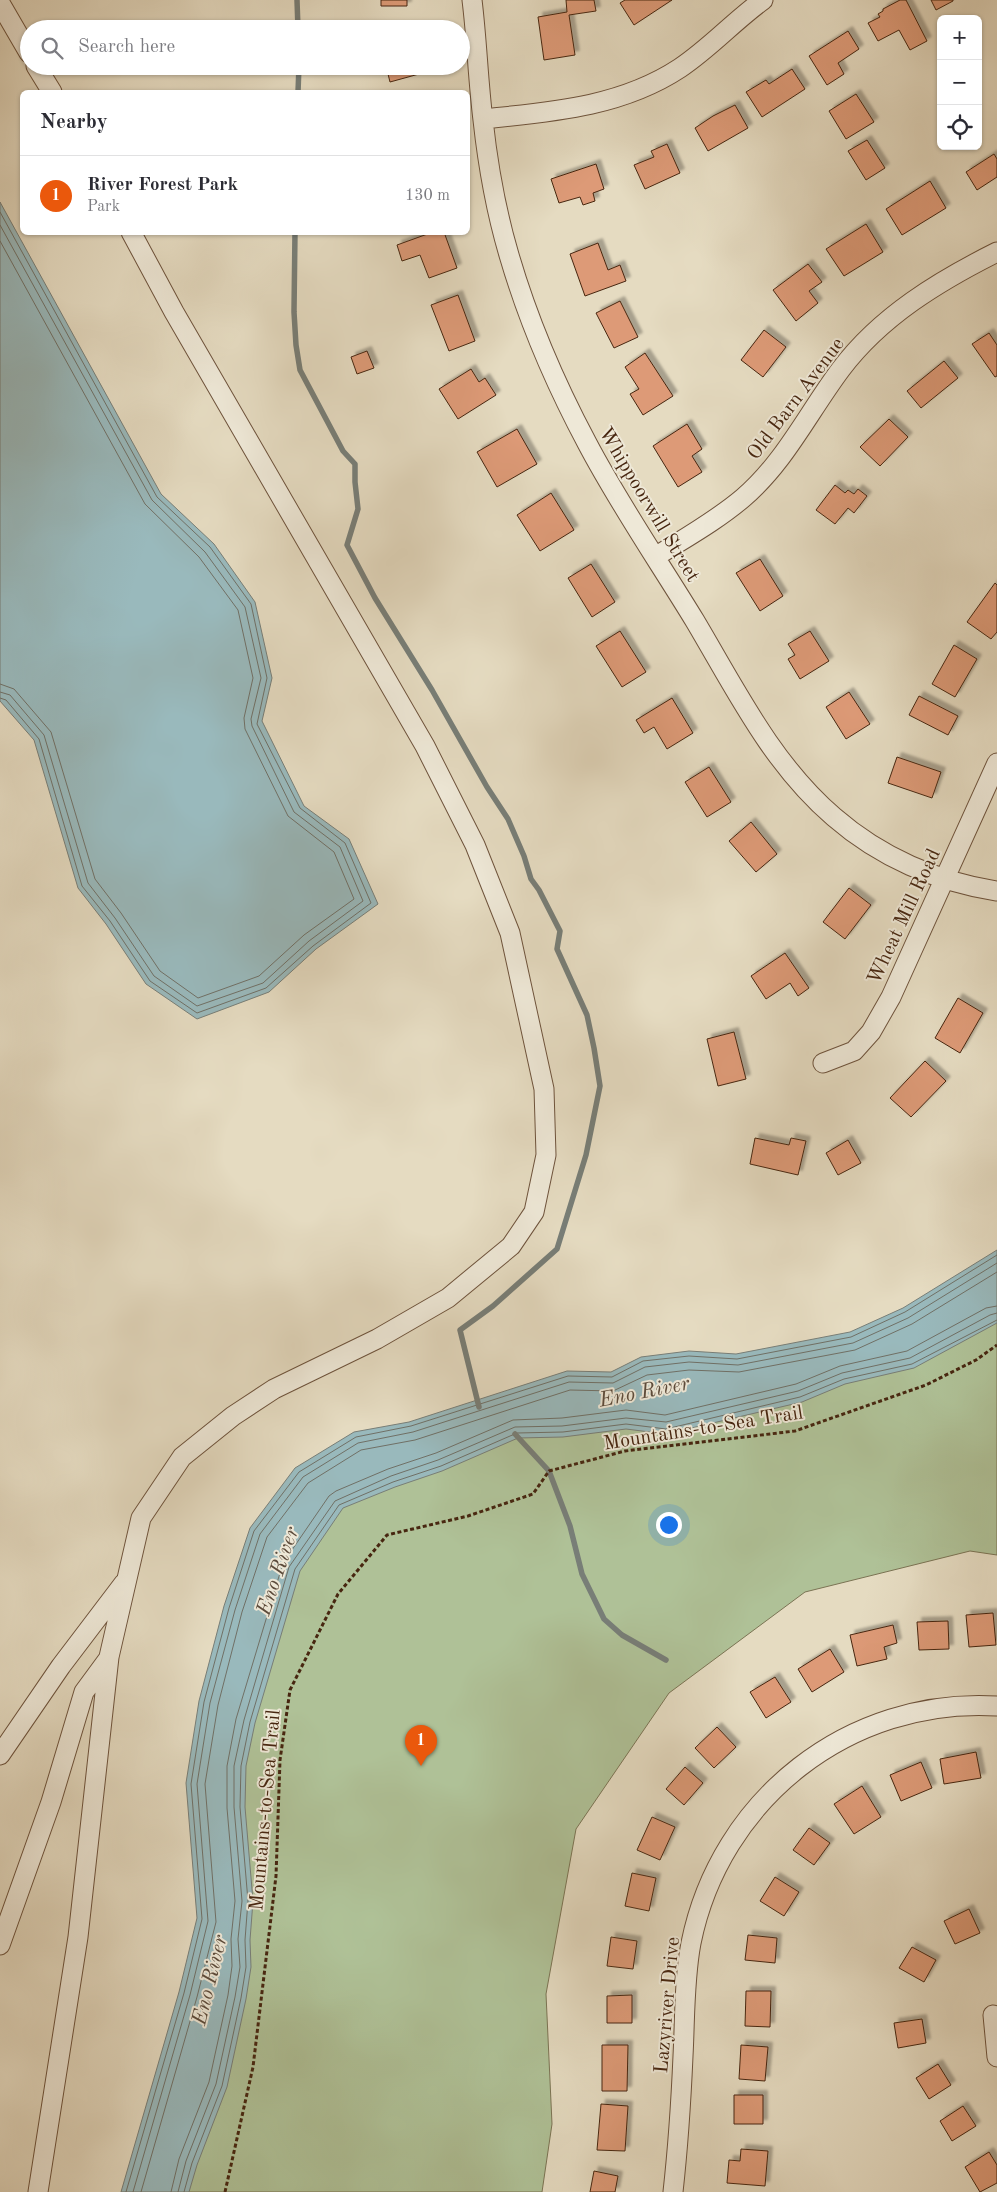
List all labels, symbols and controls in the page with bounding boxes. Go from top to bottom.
map controls [937,15,982,150]
button: + [937,15,982,60]
search box [20,20,470,75]
icon: search [38,34,66,62]
text: Search here [78,38,175,57]
button: − [937,60,982,105]
button: locate [937,105,982,150]
text: Nearby [40,112,108,133]
text: River Forest Park [87,176,238,195]
text: 1 [51,188,61,204]
text: 130 m [405,188,450,204]
text: Park [87,199,120,215]
street label: Old Barn Avenue [744,334,849,464]
street label: Whippoorwill Street [594,424,702,586]
street label: Wheat Mill Road [865,846,945,988]
water label: Eno River [596,1373,692,1412]
street label: Mountains-to-Sea Trail [602,1403,805,1455]
your location [656,1512,682,1538]
water label: Eno River [253,1524,304,1619]
street label: Mountains-to-Sea Trail [247,1709,285,1912]
pin: 1 [405,1725,437,1766]
water label: Eno River [189,1932,232,2028]
street label: Lazyriver Drive [652,1936,684,2074]

